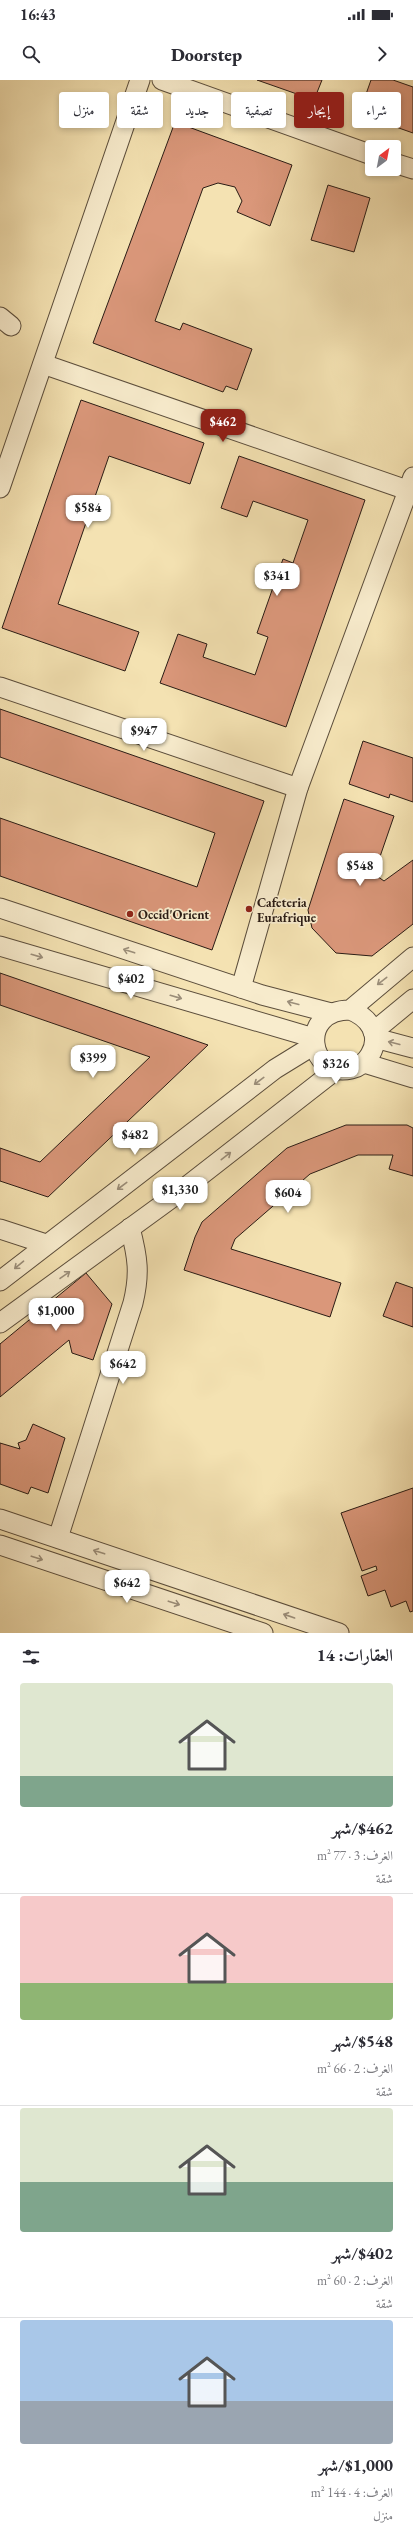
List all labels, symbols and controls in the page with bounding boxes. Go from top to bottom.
text: 16:43 [20,5,56,24]
icon: search [20,43,42,65]
text: Doorstep [171,43,242,66]
icon: forward [371,43,393,65]
chip: منزل [59,92,109,128]
chip: شقة [117,92,163,128]
chip: جديد [171,92,223,128]
chip: تصفية [231,92,286,128]
chip: إيجار [294,92,344,128]
chip: شراء [352,92,401,128]
north arrow [365,140,401,176]
map controls [365,140,401,176]
pin: $462 [199,409,247,443]
text: $462 [210,413,236,430]
pin: $584 [64,495,112,529]
text: $584 [75,499,101,516]
pin: $341 [253,563,301,597]
text: $341 [264,567,290,584]
pin: $947 [120,718,168,752]
text: $947 [131,722,157,739]
pin: $548 [336,853,384,887]
text: $548 [347,857,373,874]
place label: Cafeteria Eurafrique [257,894,317,926]
marker: Cafeteria Eurafrique [244,904,254,914]
place label: Occid'Orient [138,906,209,923]
marker: Occid'Orient [125,909,135,919]
one-way arrow [123,947,136,954]
one-way arrow [31,953,44,961]
pin: $402 [107,966,155,1000]
text: $402 [118,970,144,987]
one-way arrow [377,977,388,985]
one-way arrow [169,994,182,1001]
one-way arrow [287,999,300,1006]
one-way arrow [388,1038,401,1046]
pin: $399 [69,1045,117,1079]
text: $399 [80,1049,106,1066]
pin: $326 [312,1051,360,1085]
text: $326 [323,1055,349,1072]
one-way arrow [253,1077,264,1085]
pin: $482 [111,1122,159,1156]
text: $482 [122,1126,148,1143]
one-way arrow [221,1152,232,1160]
pin: $1,330 [147,1177,213,1211]
pin: $604 [264,1180,312,1214]
one-way arrow [117,1181,128,1190]
text: $1,330 [162,1181,198,1198]
text: $604 [275,1184,301,1201]
one-way arrow [13,1260,24,1269]
one-way arrow [60,1271,71,1279]
pin: $1,000 [23,1298,89,1332]
text: $1,000 [38,1302,74,1319]
pin: $642 [99,1351,147,1385]
text: $642 [110,1355,136,1372]
one-way arrow [93,1548,106,1555]
one-way arrow [31,1554,43,1562]
pin: $642 [103,1570,151,1604]
text: $642 [114,1574,140,1591]
one-way arrow [167,1600,180,1607]
one-way arrow [282,1612,295,1619]
text: العقارات: 14 [317,1644,393,1666]
icon: filters [20,1646,42,1668]
icon: home [171,1709,243,1781]
text: $462/شهر [332,1817,393,1839]
text: الغرف: 3 · 77 m² [317,1847,393,1864]
text: شقة [376,1870,393,1887]
icon: home [171,1922,243,1994]
text: $548/شهر [332,2030,393,2052]
text: الغرف: 2 · 66 m² [317,2060,393,2077]
text: شقة [376,2083,393,2100]
icon: home [171,2134,243,2206]
text: $402/شهر [332,2242,393,2264]
text: الغرف: 2 · 60 m² [317,2272,393,2289]
text: شقة [376,2295,393,2312]
icon: home [171,2346,243,2418]
text: $1,000/شهر [319,2454,393,2476]
text: الغرف: 4 · 144 m² [311,2484,393,2501]
text: منزل [373,2507,393,2524]

